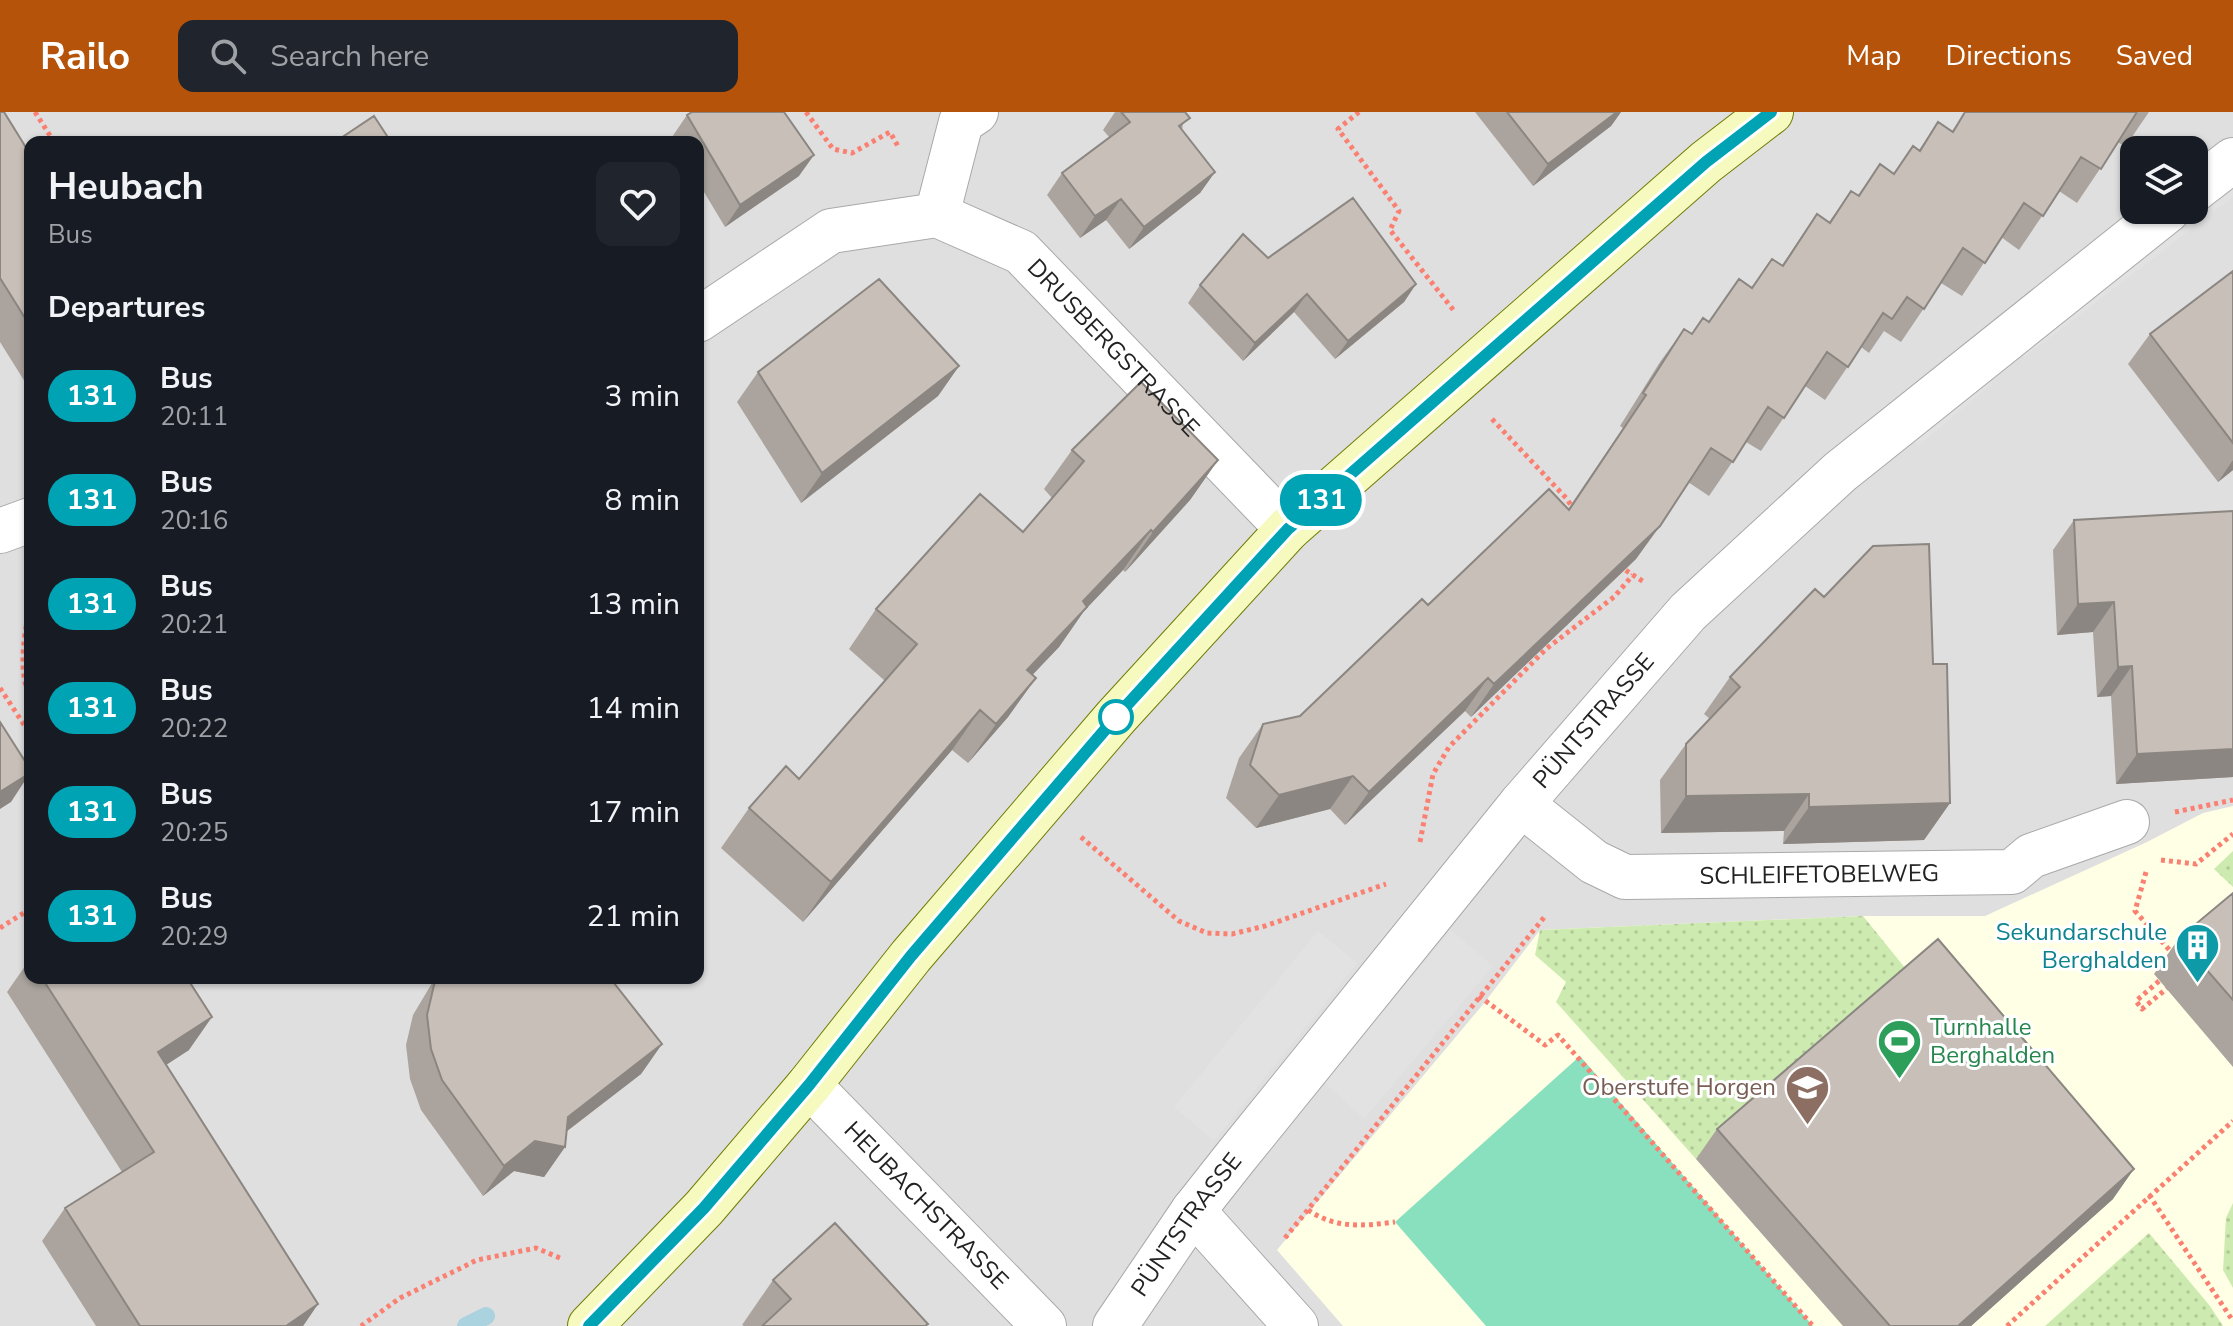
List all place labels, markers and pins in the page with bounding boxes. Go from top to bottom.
unlabelled marker [1099,700,1133,734]
place label: Sekundarschule Berghalden [1996,916,2167,976]
building icon: Sekundarschule Berghalden [2174,922,2222,985]
place label: Turnhalle Berghalden [1930,1011,2055,1071]
sports icon: Turnhalle Berghalden [1875,1017,1923,1080]
school or university icon: Oberstufe Horgen [1783,1063,1831,1126]
place label: Oberstufe Horgen [1582,1071,1776,1103]

